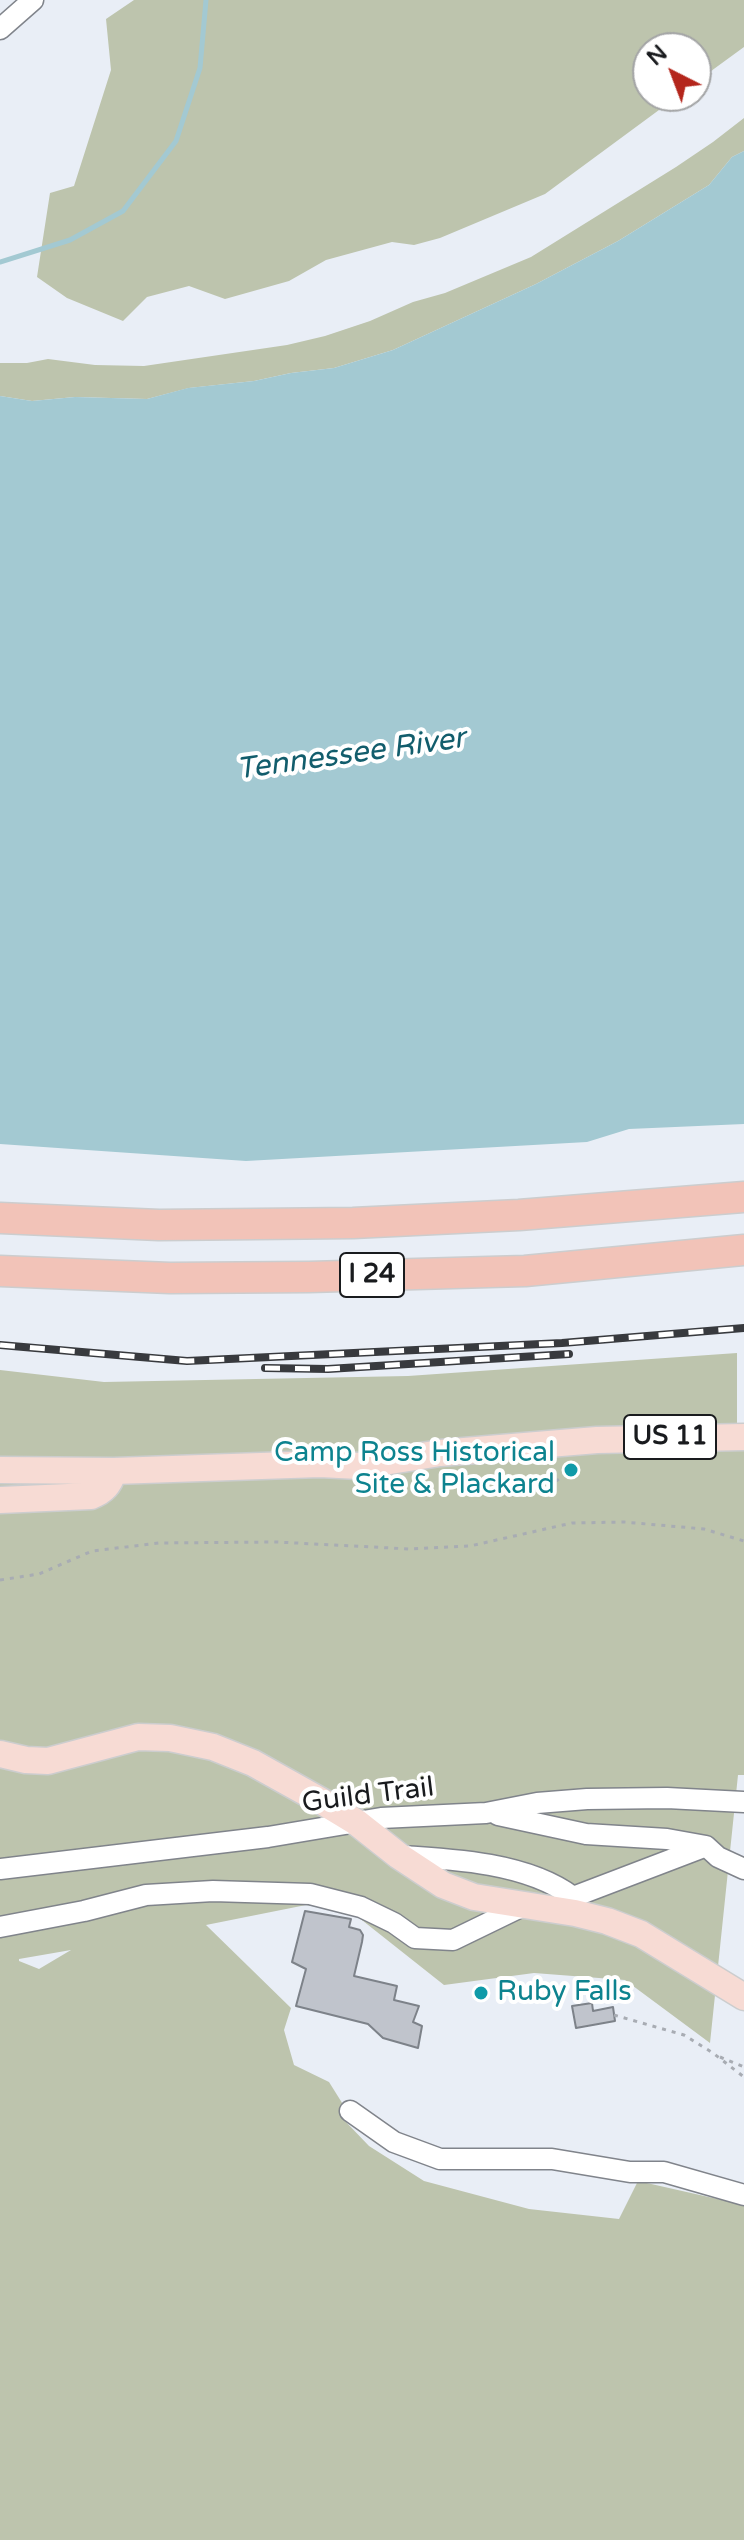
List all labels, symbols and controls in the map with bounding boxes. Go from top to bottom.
north arrow [632,32,712,112]
text: N [642,40,673,71]
water label: Tennessee River [234,721,468,789]
road number: I 24 [340,1253,404,1297]
road number: US 11 [624,1415,716,1459]
place label: Camp Ross Historical Site & Plackard [274,1437,555,1503]
marker: Camp Ross Historical Site & Plackard [562,1461,580,1479]
street label: Guild Trail [300,1771,436,1821]
place label: Ruby Falls [497,1976,632,2010]
marker: Ruby Falls [472,1984,490,2002]

